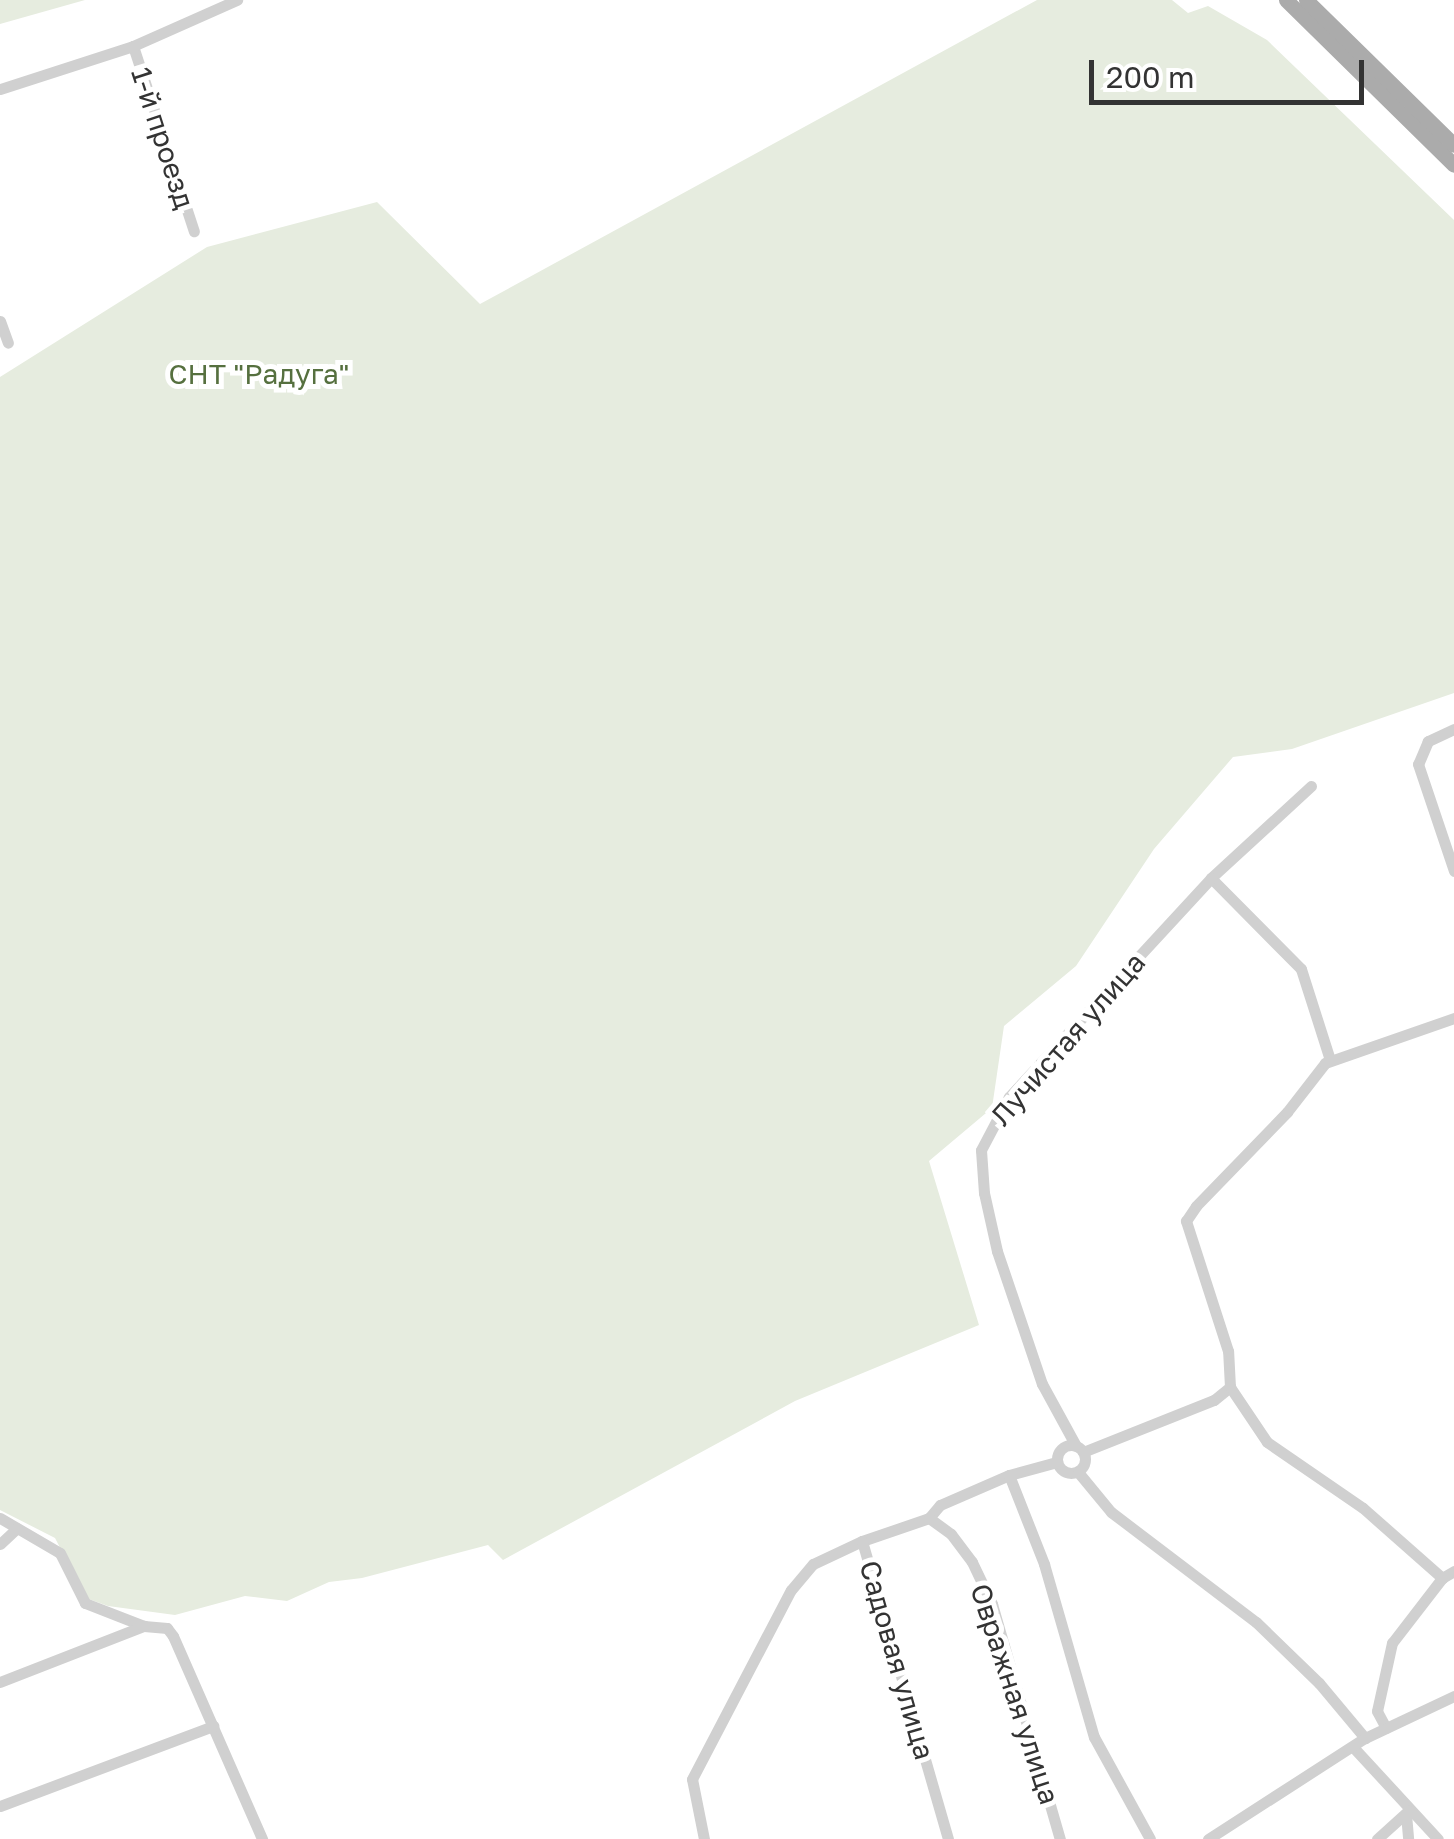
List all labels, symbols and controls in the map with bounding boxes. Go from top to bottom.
scale bar [1094,40,1369,102]
text: 200 m [1106,59,1195,95]
street label: 1-й проезд [124,63,202,213]
park label: СНТ "Радуга" [169,357,349,391]
street label: Лучистая улица [984,946,1152,1132]
street label: Садовая улица [853,1557,941,1763]
street label: Овражная улица [964,1579,1066,1809]

